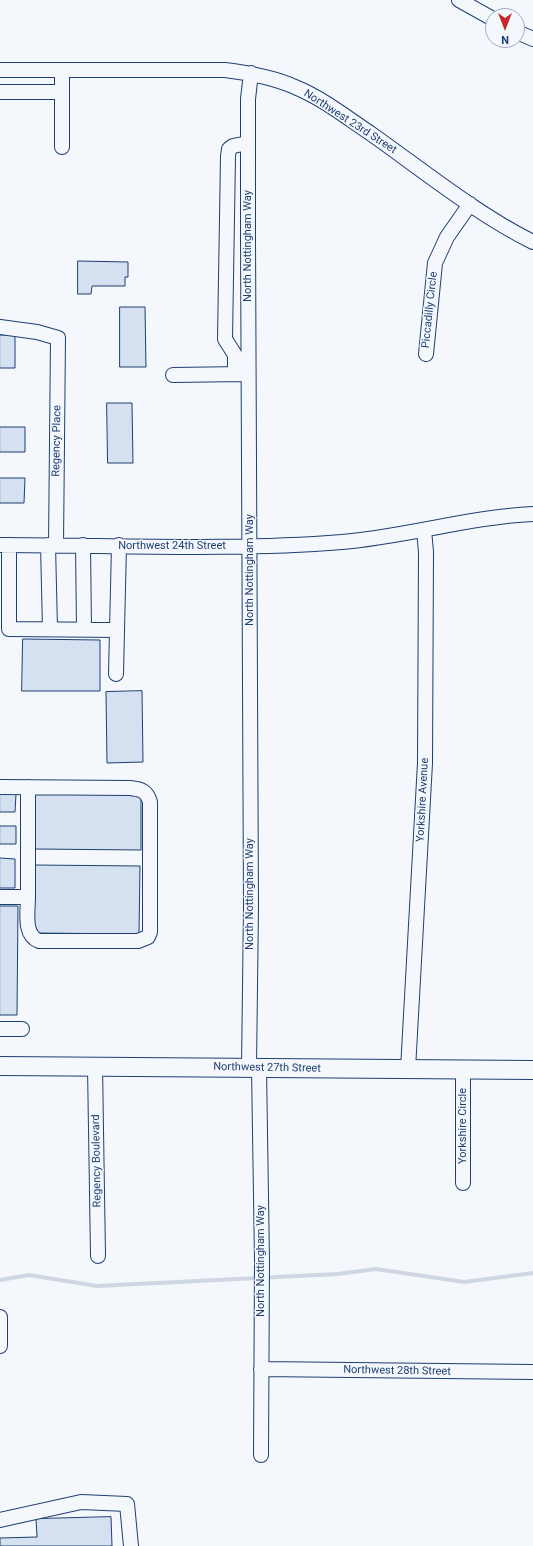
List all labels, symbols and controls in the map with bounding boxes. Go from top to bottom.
north arrow [485,8,525,48]
text: N [501,33,509,46]
street label: Northwest 23rd Street [301,87,399,157]
street label: North Nottingham Way [241,190,255,302]
street label: Piccadilly Circle [419,271,441,349]
street label: Regency Place [50,405,64,477]
street label: North Nottingham Way [243,514,257,626]
street label: Northwest 24th Street [118,539,226,553]
street label: Yorkshire Avenue [414,758,432,842]
street label: North Nottingham Way [243,838,257,950]
street label: Northwest 27th Street [213,1060,321,1076]
street label: Yorkshire Circle [456,1088,470,1164]
street label: Regency Boulevard [90,1114,104,1208]
street label: North Nottingham Way [254,1205,268,1317]
street label: Northwest 28th Street [343,1363,451,1379]

